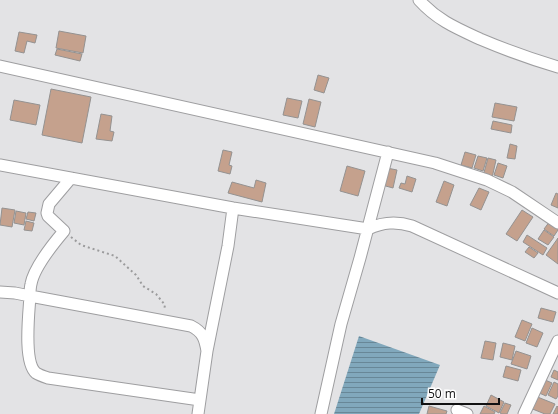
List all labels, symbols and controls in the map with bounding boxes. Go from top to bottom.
scale bar [422,380,499,406]
text: 50 m [428,385,456,402]

